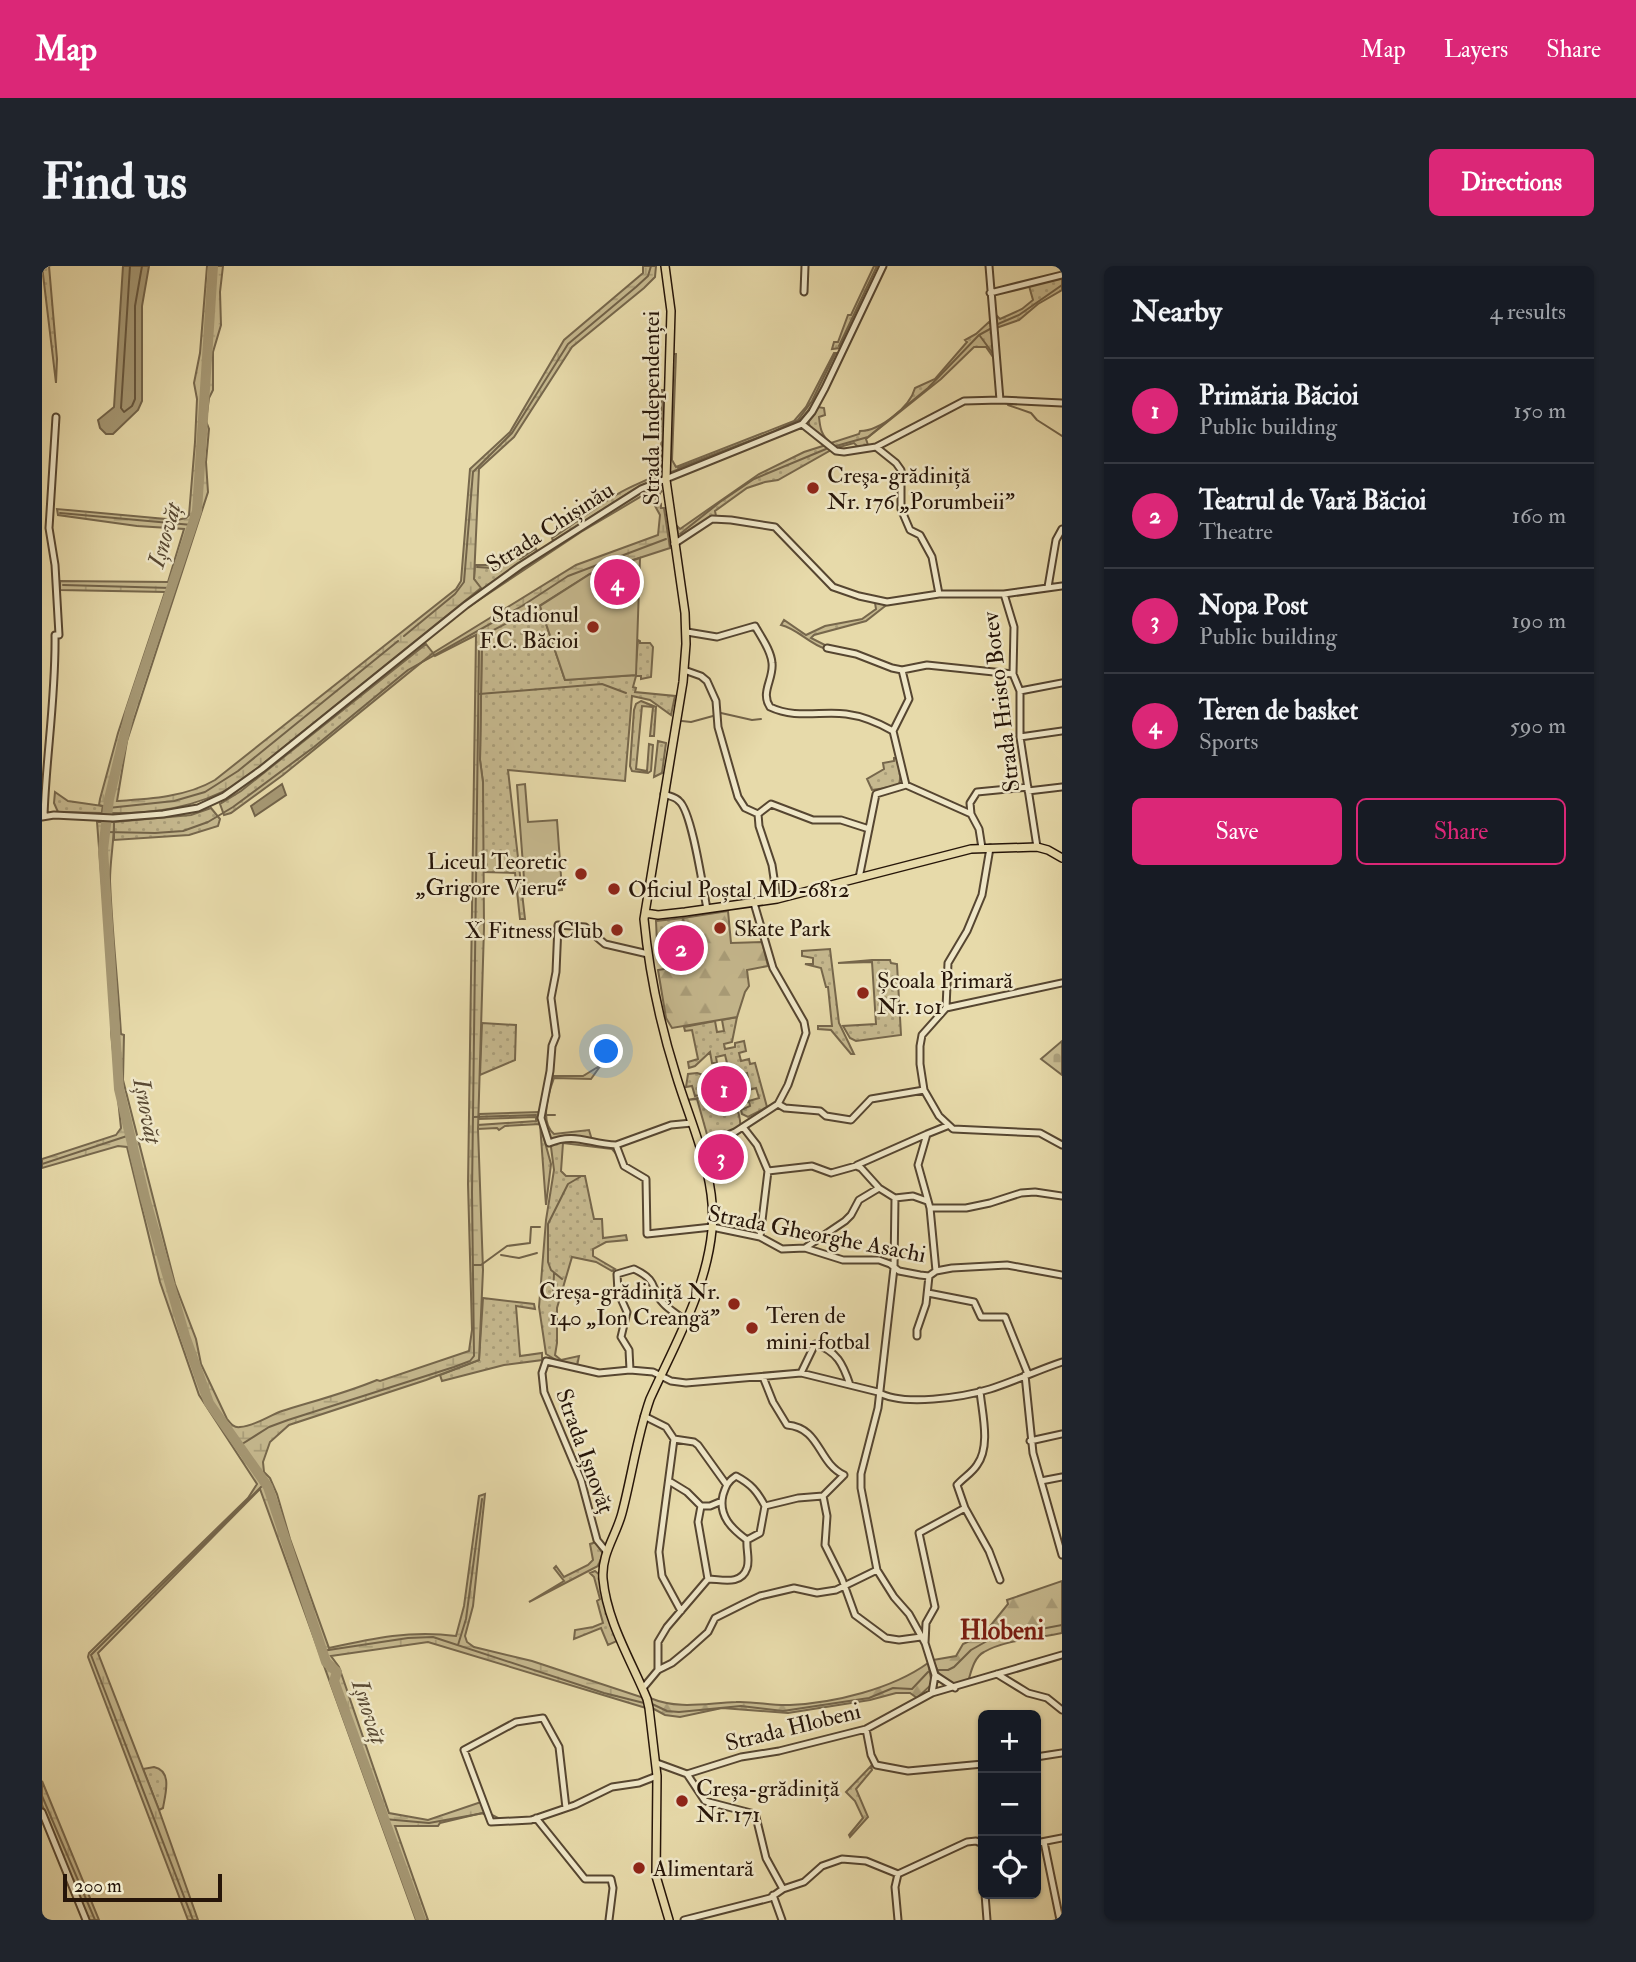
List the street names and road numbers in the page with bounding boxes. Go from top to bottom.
street label: Strada Independenței [637,311,667,505]
street label: Strada Chișinău [481,475,619,579]
street label: Strada Hristo Botev [975,609,1026,794]
street label: Strada Gheorghe Asachi [705,1199,929,1269]
street label: Strada Ișnovăț [549,1385,621,1517]
street label: Strada Hlobeni [722,1696,864,1758]

